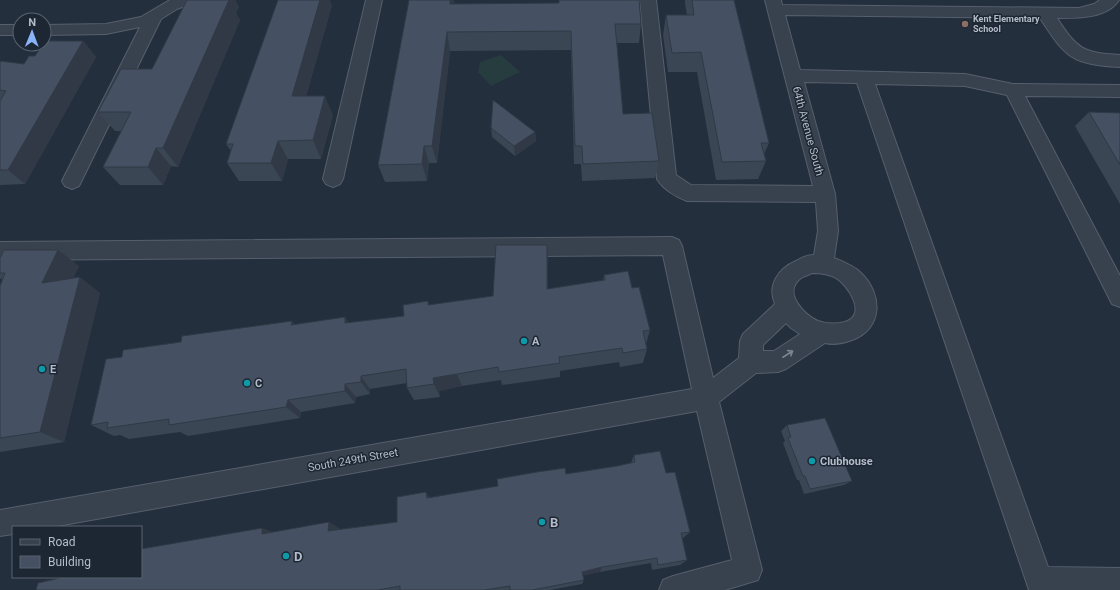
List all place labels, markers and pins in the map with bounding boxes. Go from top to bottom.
place label: Kent Elementary School [973,14,1040,34]
marker: Kent Elementary School [960,19,970,29]
place label: A [532,335,540,348]
marker: A [519,336,529,346]
place label: E [50,363,56,376]
marker: E [37,364,47,374]
place label: C [255,377,262,390]
marker: C [242,378,252,388]
place label: Clubhouse [820,455,873,468]
marker: Clubhouse [807,456,817,466]
place label: B [550,515,558,530]
marker: B [537,517,547,527]
place label: D [294,549,302,564]
marker: D [281,551,291,561]

